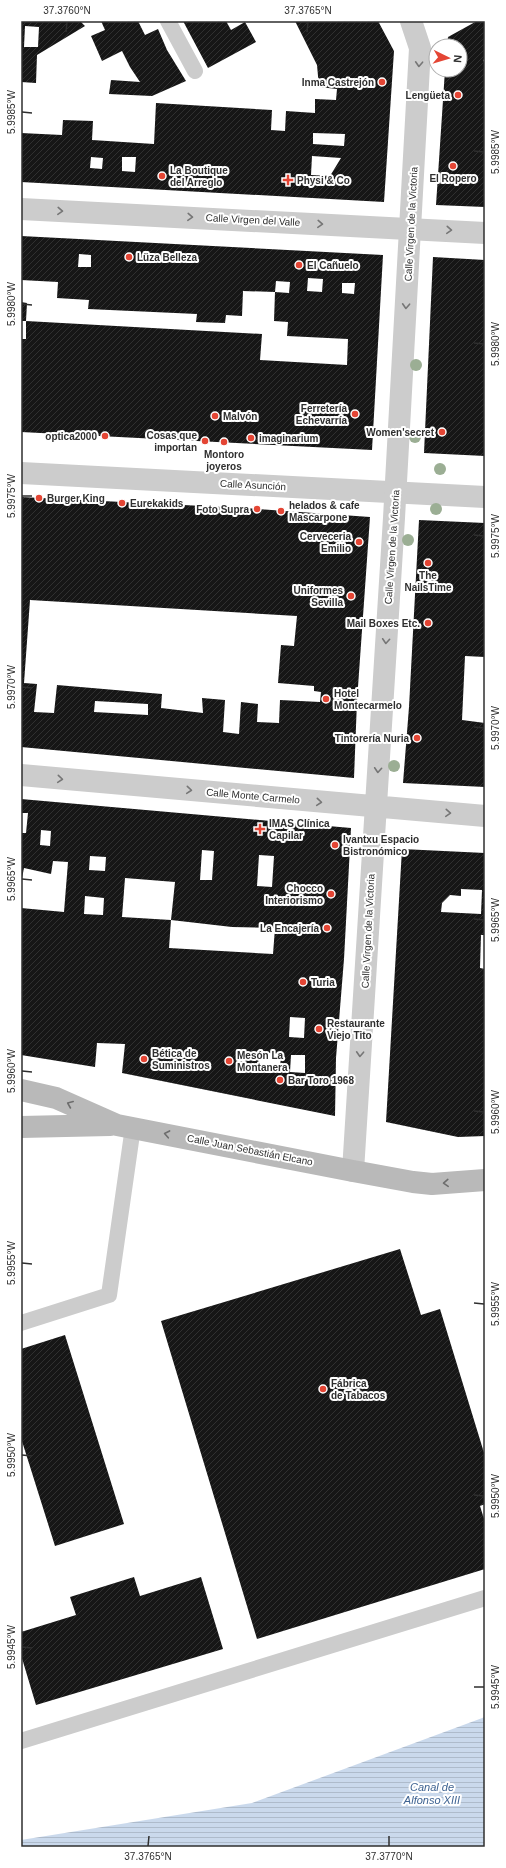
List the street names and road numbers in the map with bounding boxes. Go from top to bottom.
street label: Calle Virgen de la Victoria [403,166,420,282]
street label: Calle Virgen del Valle [205,212,301,228]
street label: Calle Asunción [220,478,286,492]
street label: Calle Virgen de la Victoria [383,489,402,605]
street label: Calle Monte Carmelo [206,786,301,806]
street label: Calle Virgen de la Victoria [360,873,377,989]
street label: Calle Juan Sebastián Elcano [186,1132,314,1168]

